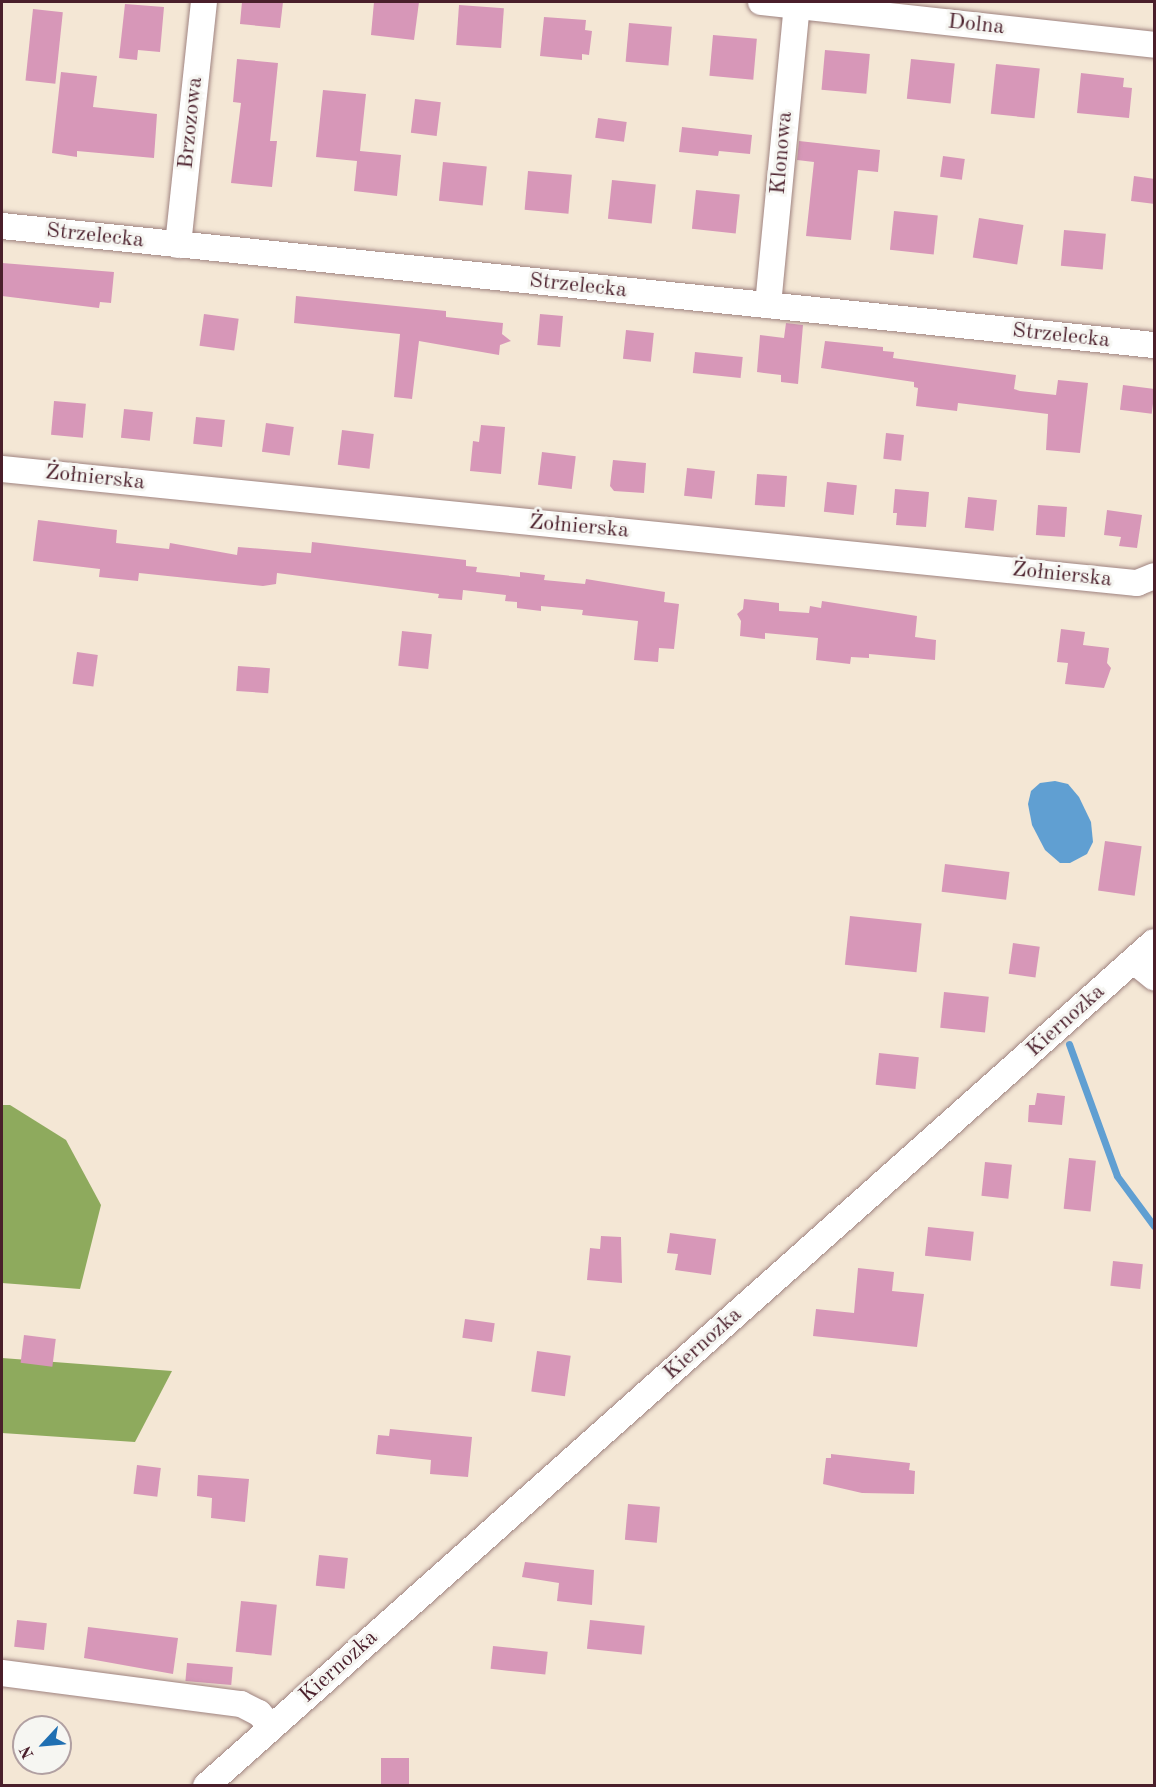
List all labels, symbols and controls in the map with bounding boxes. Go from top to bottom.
street label: Dolna [946,9,1006,41]
street label: Brzozowa [173,76,209,170]
street label: Klonowa [765,110,799,196]
street label: Strzelecka [45,218,145,254]
street label: Strzelecka [528,268,628,304]
street label: Strzelecka [1011,318,1111,354]
street label: Żołnierska [44,460,146,496]
street label: Żołnierska [528,509,630,545]
street label: Żołnierska [1011,557,1113,593]
street label: Kiernozka [1021,979,1111,1063]
street label: Kiernozka [658,1302,748,1386]
street label: Kiernozka [294,1625,384,1709]
north arrow [12,1715,72,1775]
text: N [18,1743,37,1761]

